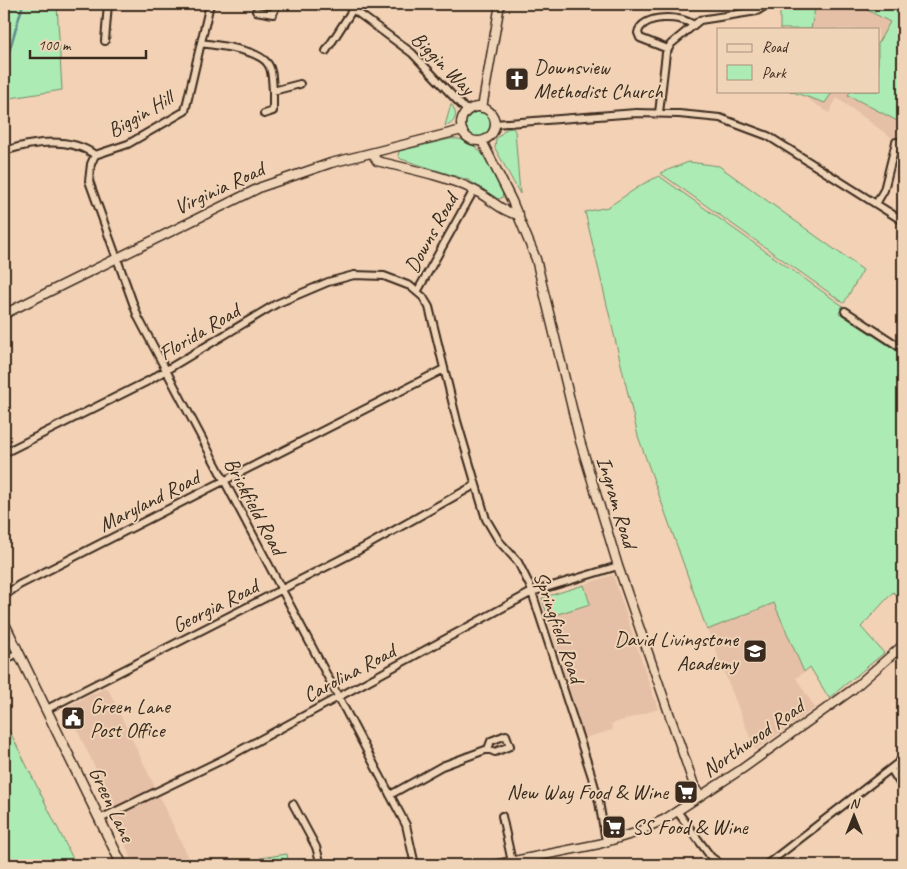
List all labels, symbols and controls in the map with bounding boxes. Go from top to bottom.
street label: Biggin Way [406,26,482,102]
scale bar [30,28,146,60]
legend [717,28,880,92]
text: 100 m [38,36,72,55]
text: Road [762,38,789,57]
place label: Downsview Methodist Church [534,54,663,104]
text: Park [762,64,787,83]
church icon: Downsview Methodist Church [504,66,530,92]
street label: Biggin Hill [103,83,180,143]
street label: Virginia Road [170,154,271,220]
street label: Downs Road [399,185,465,277]
street label: Florida Road [154,296,247,366]
street label: Brickfield Road [218,453,293,562]
street label: Ingram Road [591,453,644,554]
street label: Maryland Road [94,463,206,537]
street label: Springfield Road [528,568,591,690]
street label: Georgia Road [168,572,266,639]
place label: David Livingstone Academy [614,626,740,676]
street label: Carolina Road [298,636,403,708]
school or university icon: David Livingstone Academy [742,638,768,664]
street label: Northwood Road [697,692,811,783]
place label: Green Lane Post Office [90,693,172,743]
public building icon: Green Lane Post Office [60,705,86,731]
street label: Green Lane [83,762,142,848]
place label: New Way Food & Wine [507,779,669,805]
supermarket icon: New Way Food & Wine [673,779,699,805]
north arrow [830,792,880,842]
text: N [850,795,861,812]
supermarket icon: SS Food & Wine [601,814,627,840]
place label: SS Food & Wine [632,814,749,840]

